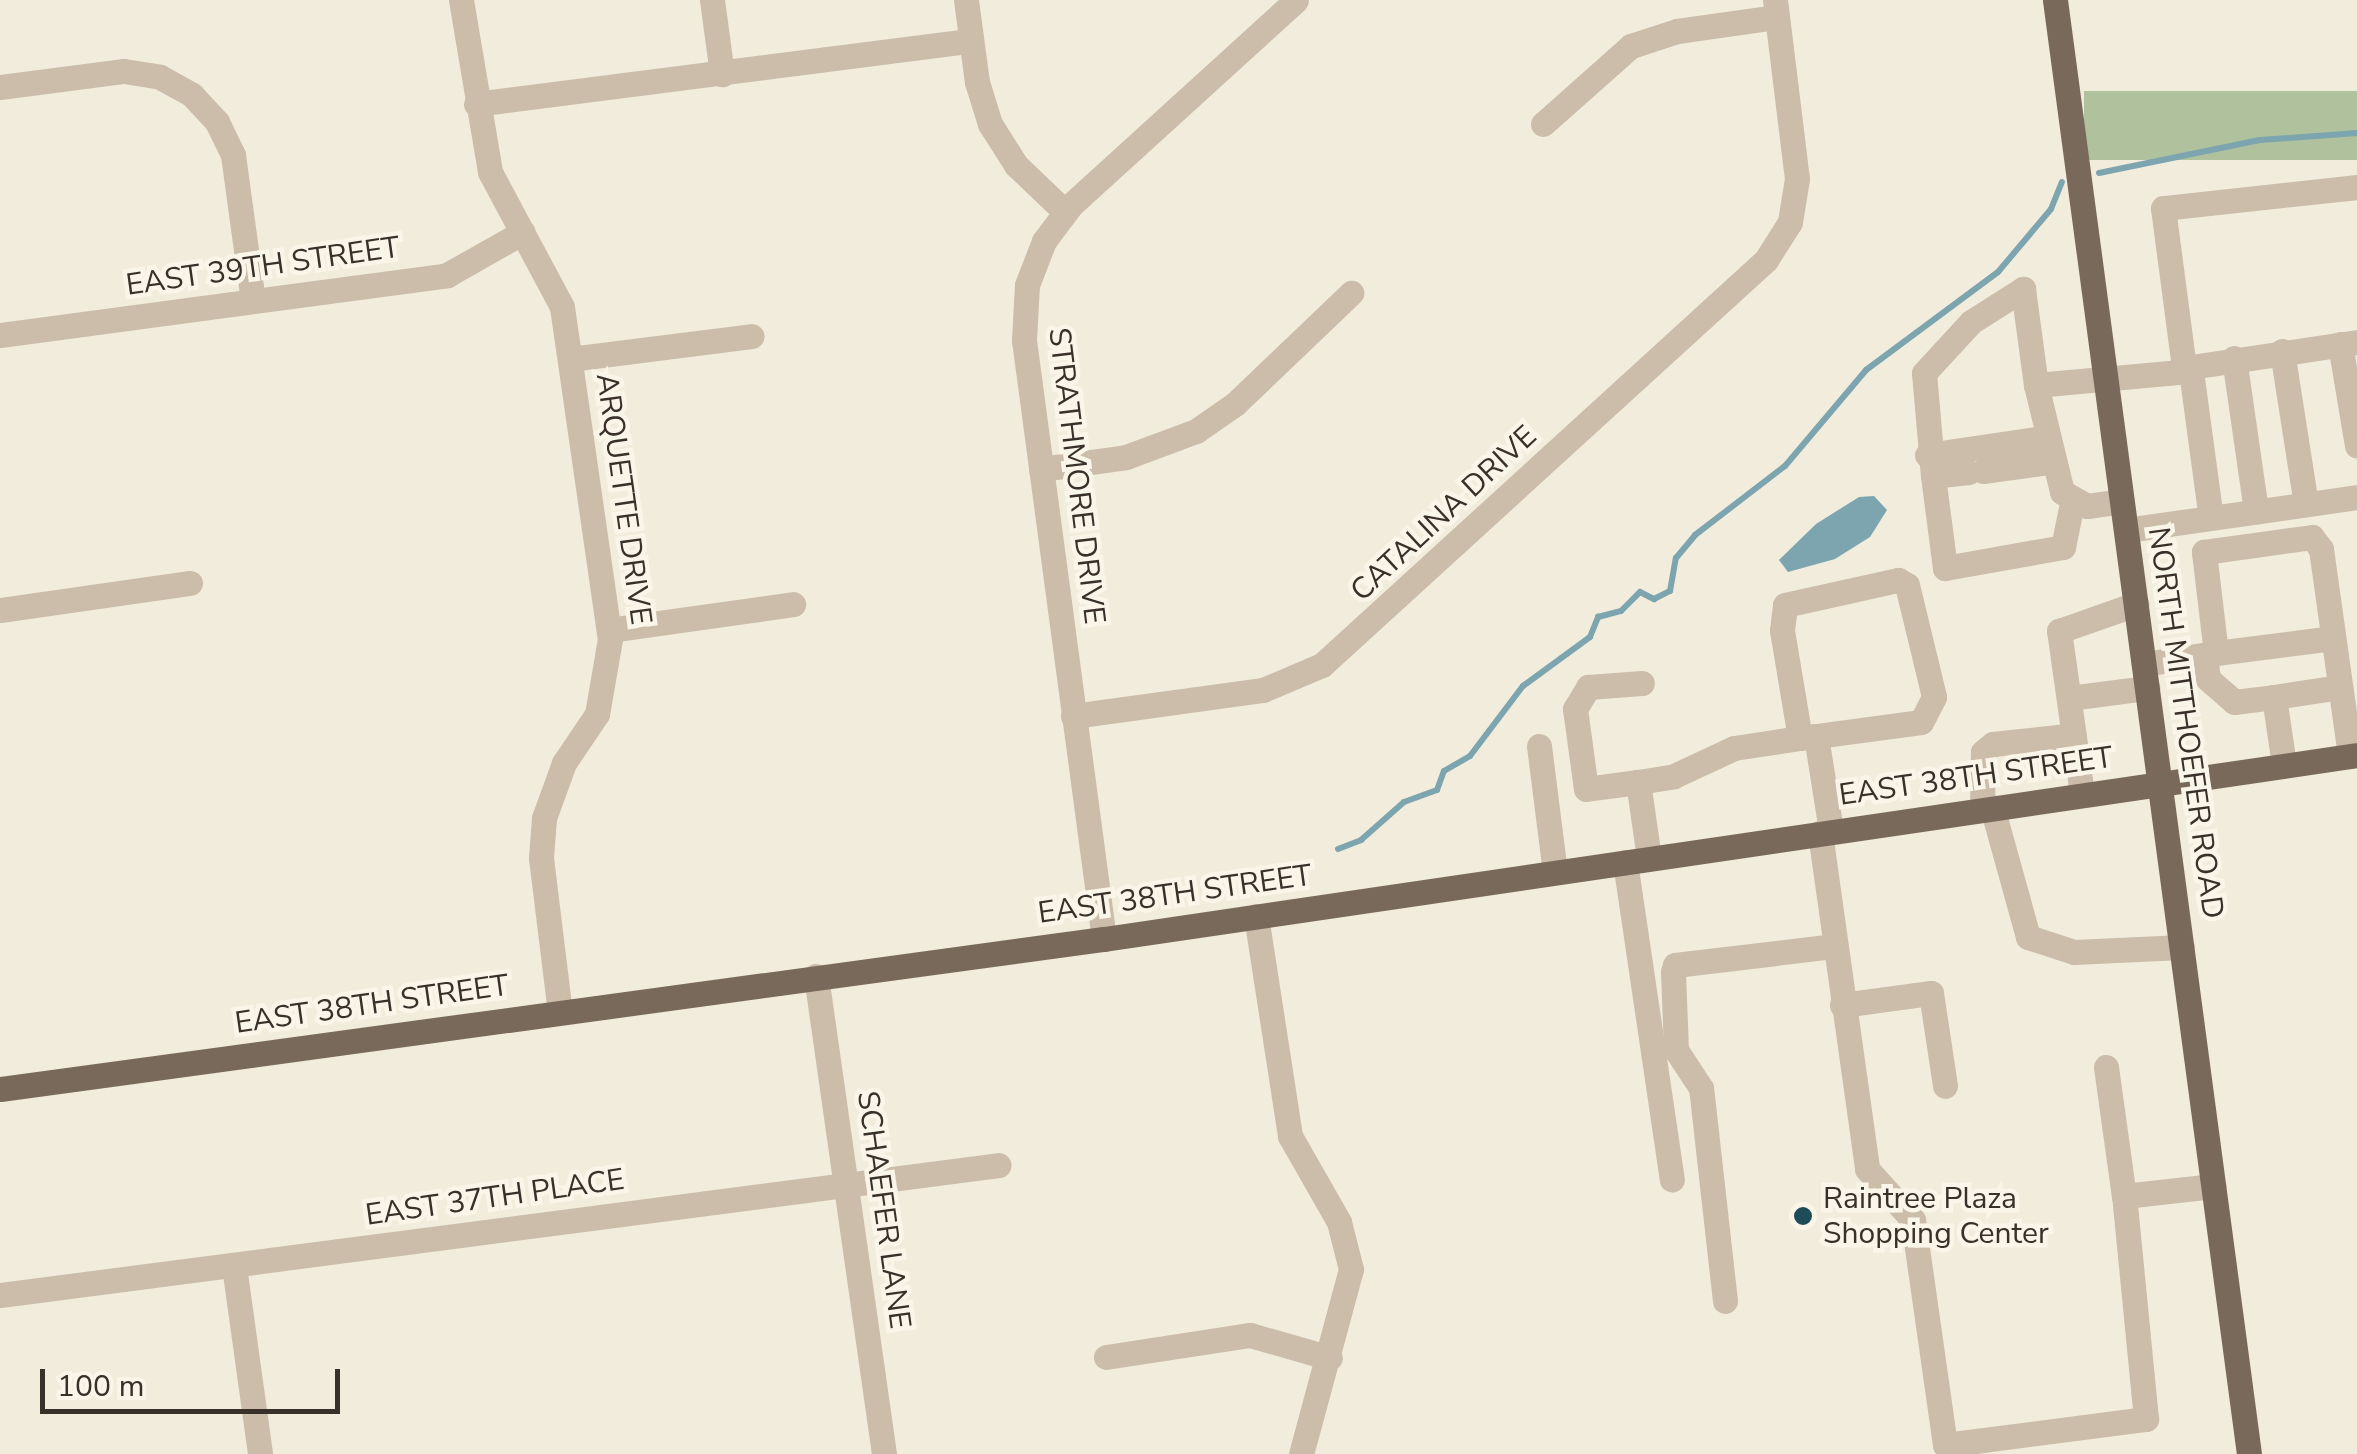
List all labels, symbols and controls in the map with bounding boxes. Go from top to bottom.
street label: EAST 39TH STREET [124,230,402,304]
street label: STRATHMORE DRIVE [1040,326,1112,626]
street label: ARQUETTE DRIVE [588,371,658,627]
street label: CATALINA DRIVE [1344,419,1544,609]
street label: NORTH MITTHOEFER ROAD [2140,525,2230,921]
street label: EAST 38TH STREET [1837,740,2115,814]
street label: EAST 38TH STREET [1036,858,1314,932]
street label: EAST 38TH STREET [233,968,511,1042]
street label: SCHAEFER LANE [848,1089,918,1331]
street label: EAST 37TH PLACE [363,1162,627,1234]
place label: Raintree Plaza Shopping Center [1823,1181,2049,1252]
marker: Raintree Plaza Shopping Center [1792,1205,1814,1227]
scale bar [45,1349,345,1411]
text: 100 m [57,1366,144,1407]

